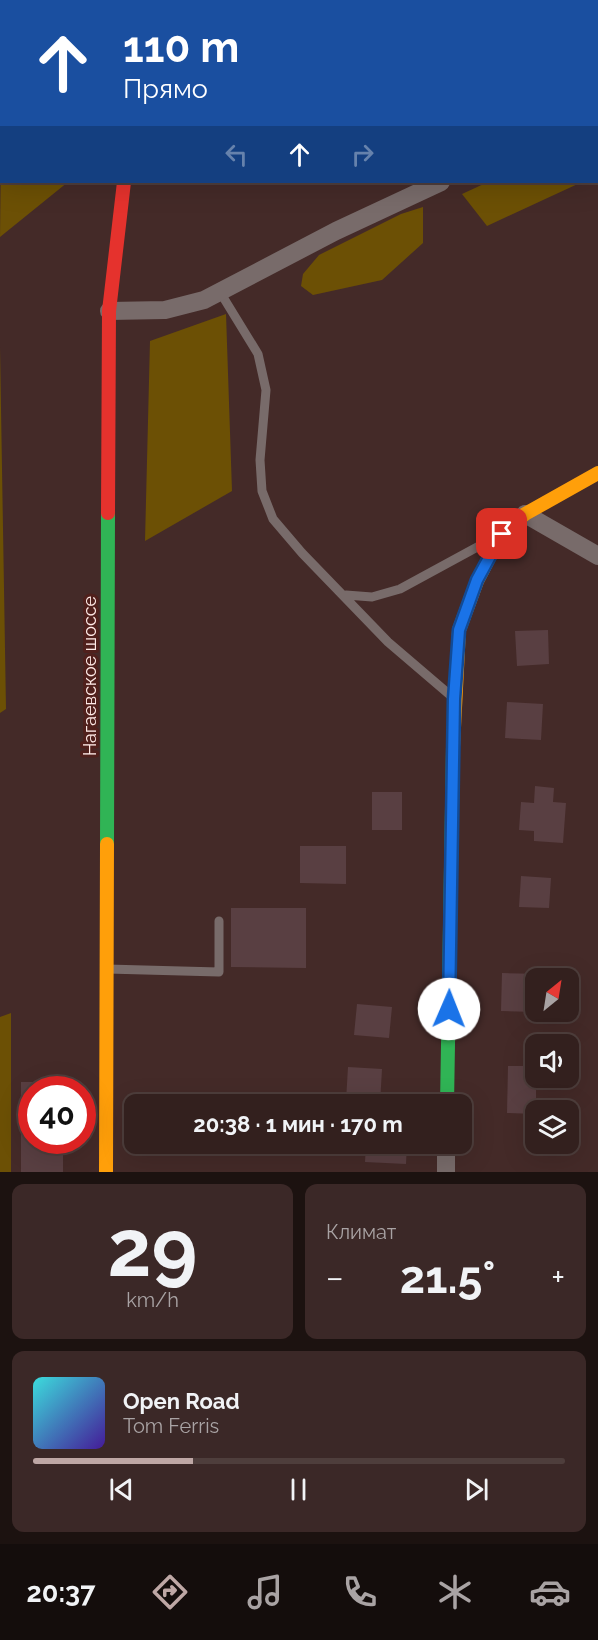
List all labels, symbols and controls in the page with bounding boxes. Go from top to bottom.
text: 110 m [123,23,239,72]
icon: ahead [24,24,102,102]
text: Прямо [123,73,208,104]
icon: left [220,138,253,171]
icon: ahead [283,138,316,171]
icon: right [346,138,379,171]
pin [476,508,527,559]
icon: arrive [485,517,518,550]
street label: Нагаевское шоссе [79,595,100,756]
north arrow [525,968,579,1022]
map controls [525,968,579,1154]
position arrow [417,977,481,1041]
button: sound [525,1034,579,1088]
speed limit sign: 40 [18,1076,96,1154]
button: layers [525,1100,579,1154]
text: 20:38 · 1 мин · 170 m [193,1111,403,1137]
text: 29 [108,1203,197,1294]
text: Климат [326,1220,396,1244]
text: 21.5° [400,1251,495,1304]
text: − [326,1258,344,1297]
text: + [551,1258,565,1297]
text: km/h [126,1288,179,1312]
text: Open Road [123,1388,240,1414]
text: Tom Ferris [123,1414,219,1438]
icon: previous [105,1473,138,1506]
icon: pause [282,1473,315,1506]
icon: next [460,1473,493,1506]
icon: directions [149,1571,191,1613]
icon: music [244,1571,286,1613]
icon: phone [339,1571,381,1613]
icon: climate [434,1571,476,1613]
icon: car [529,1571,571,1613]
text: 20:37 [27,1577,95,1608]

